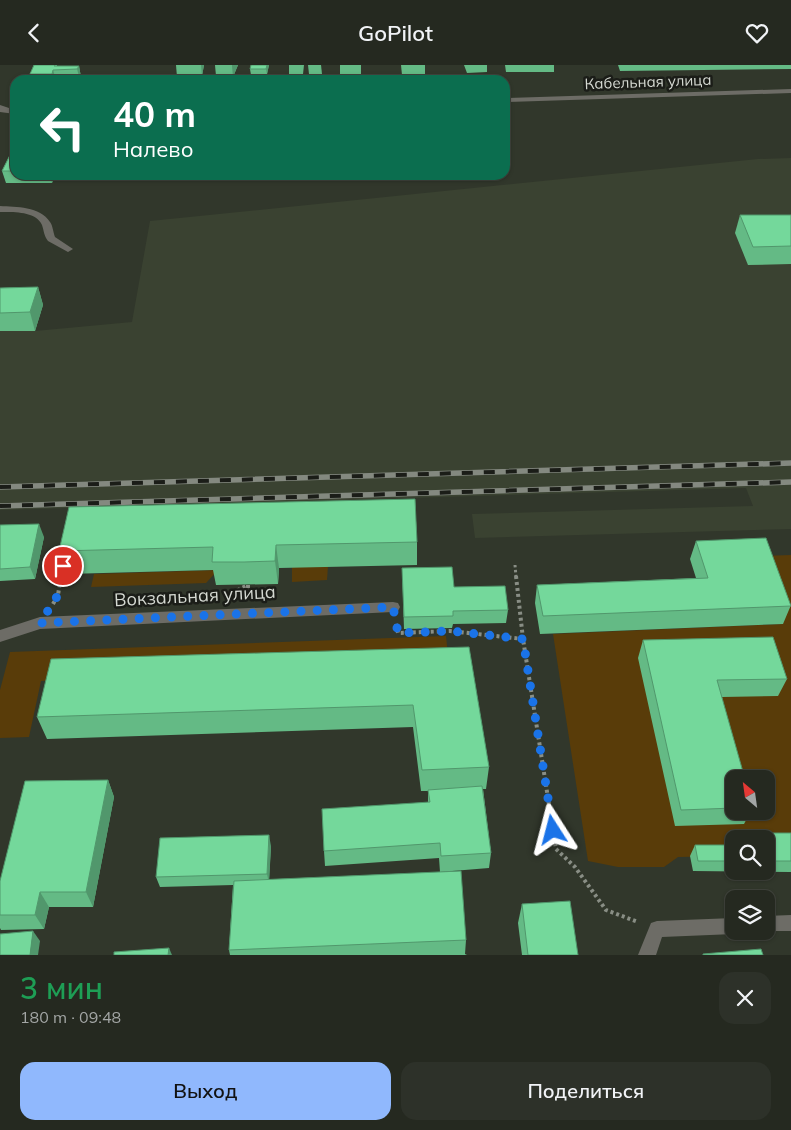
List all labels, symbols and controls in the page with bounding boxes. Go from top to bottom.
icon: back [20,19,48,47]
text: GoPilot [358,19,433,47]
icon: heart [743,19,771,47]
street label: Кабельная улица [584,70,712,93]
text: 40 m [113,92,196,136]
icon: left [30,95,95,160]
text: Налево [113,135,193,163]
pin [42,545,84,587]
icon: arrive [49,552,77,580]
street label: Вокзальная улица [114,580,276,611]
north arrow [725,770,775,820]
map controls [725,770,775,940]
position arrow [526,803,578,855]
button: search [725,830,775,880]
button: layers [725,890,775,940]
text: 3 мин [20,969,103,1007]
button: close [719,972,771,1024]
text: 180 m · 09:48 [20,1007,121,1027]
button: Выход [20,1062,391,1120]
button: Поделиться [401,1062,771,1120]

